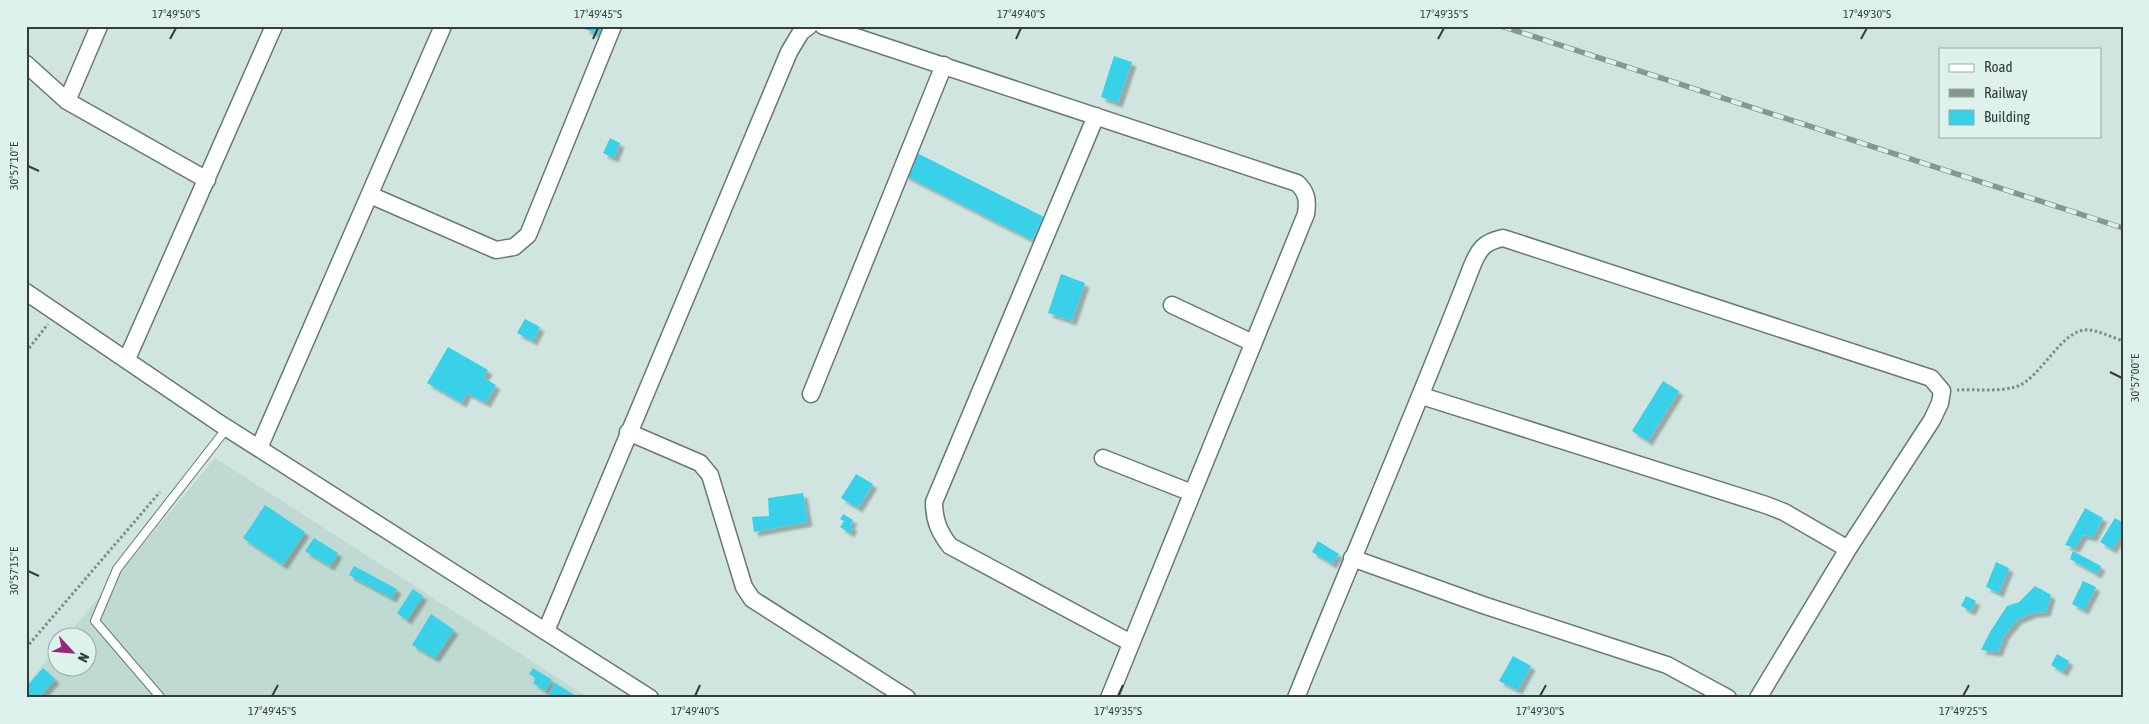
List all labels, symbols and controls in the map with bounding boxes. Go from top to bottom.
text: 17°49'50"S [152,7,200,21]
text: 17°49'45"S [574,7,622,21]
text: 17°49'40"S [997,7,1045,21]
text: 17°49'35"S [1420,7,1468,21]
text: 17°49'30"S [1843,7,1891,21]
legend [1939,48,2102,138]
text: Road [1984,58,2013,75]
text: Railway [1984,84,2028,101]
text: Building [1984,108,2030,125]
text: 30°57'10"E [7,142,21,190]
text: 30°57'00"E [2128,354,2142,402]
text: 30°57'15"E [7,547,21,595]
north arrow [48,626,98,676]
text: N [75,650,93,665]
text: 17°49'45"S [248,704,296,718]
text: 17°49'40"S [671,704,719,718]
text: 17°49'35"S [1094,704,1142,718]
text: 17°49'30"S [1516,704,1564,718]
text: 17°49'25"S [1939,704,1987,718]

